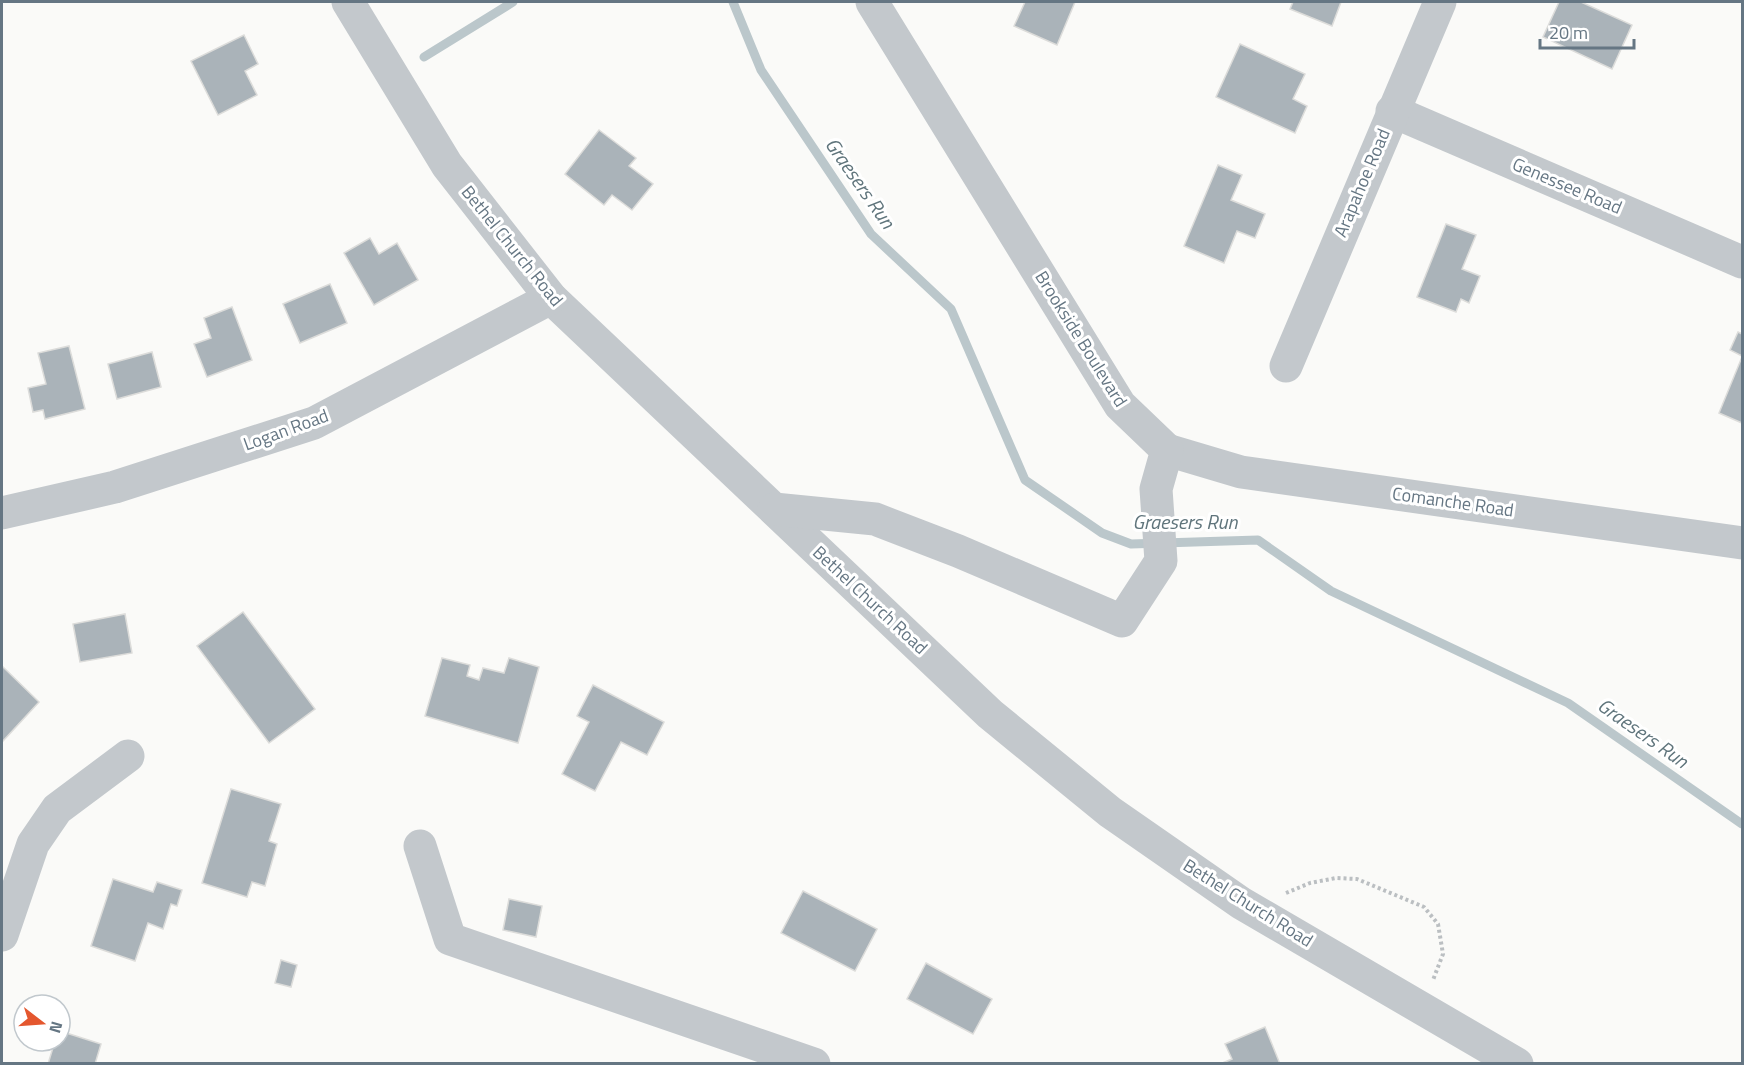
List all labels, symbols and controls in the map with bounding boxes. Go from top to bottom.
scale bar [1540,12,1634,50]
text: 20 m [1549,19,1588,46]
street label: Arapahoe Road [1327,124,1397,241]
water label: Graesers Run [818,131,904,235]
street label: Genessee Road [1508,150,1626,221]
street label: Bethel Church Road [455,179,570,312]
street label: Brookside Boulevard [1029,265,1134,412]
street label: Logan Road [239,402,332,457]
street label: Comanche Road [1391,480,1516,523]
water label: Graesers Run [1132,506,1239,537]
street label: Bethel Church Road [807,539,934,660]
water label: Graesers Run [1591,690,1696,776]
street label: Bethel Church Road [1178,852,1319,953]
north arrow [12,993,72,1053]
text: N [43,1019,69,1036]

